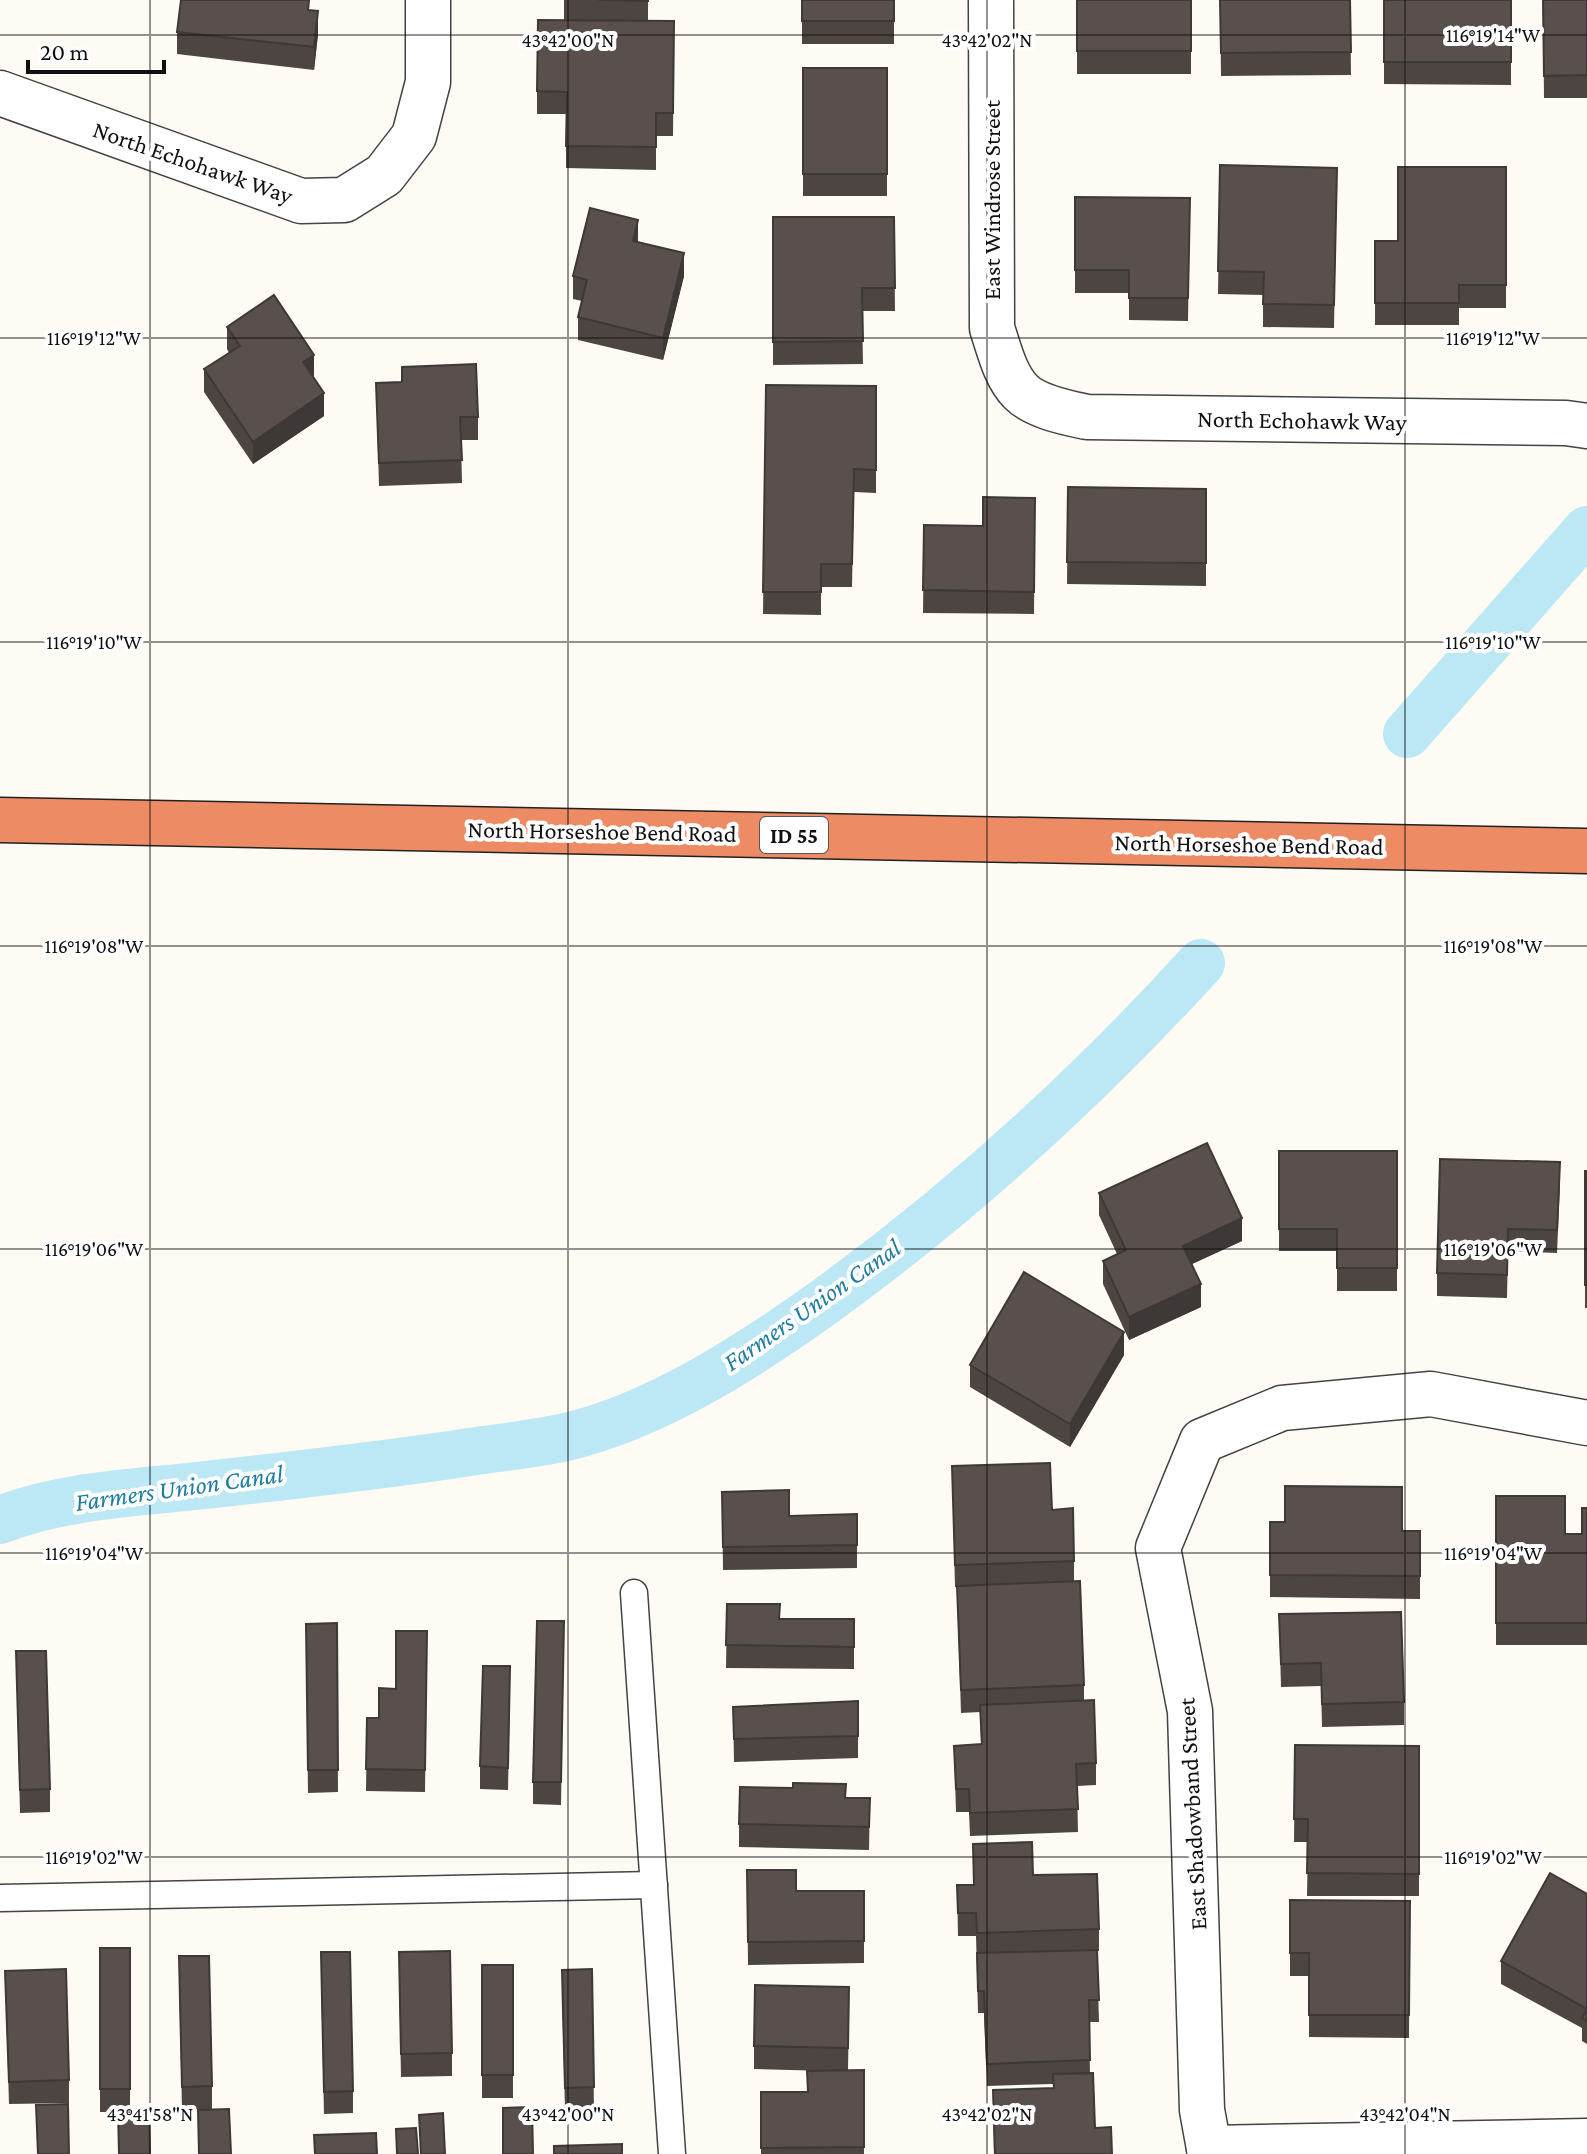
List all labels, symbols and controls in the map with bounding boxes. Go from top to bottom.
scale bar [28,24,164,74]
text: 116°19'14"W [1446,24,1541,46]
text: 43°42'00"N [522,29,614,51]
text: 43°42'02"N [942,29,1032,51]
text: 20 m [40,38,89,65]
street label: East Windrose Street [978,99,1005,300]
street label: North Echohawk Way [90,115,297,209]
text: 116°19'12"W [47,327,142,349]
text: 116°19'12"W [1446,327,1541,349]
street label: North Echohawk Way [1197,405,1408,435]
text: 116°19'10"W [46,631,142,653]
text: 116°19'10"W [1445,631,1541,653]
street label: North Horseshoe Bend Road [467,815,737,847]
road number: ID 55 [760,817,828,853]
street label: North Horseshoe Bend Road [1114,828,1384,860]
text: 116°19'08"W [44,935,144,957]
text: 116°19'08"W [1443,935,1543,957]
water label: Farmers Union Canal [718,1233,907,1377]
text: 116°19'06"W [45,1238,144,1260]
text: 116°19'06"W [1444,1238,1543,1260]
water label: Farmers Union Canal [73,1459,285,1517]
text: 116°19'04"W [45,1542,144,1564]
text: 116°19'04"W [1444,1542,1543,1564]
street label: East Shadowband Street [1172,1696,1212,1931]
text: 116°19'02"W [45,1846,143,1868]
text: 116°19'02"W [1444,1846,1542,1868]
text: 43°41'58"N [107,2103,193,2125]
text: 43°42'00"N [522,2103,614,2125]
text: 43°42'02"N [942,2103,1032,2125]
text: 43°42'04"N [1359,2103,1451,2125]

